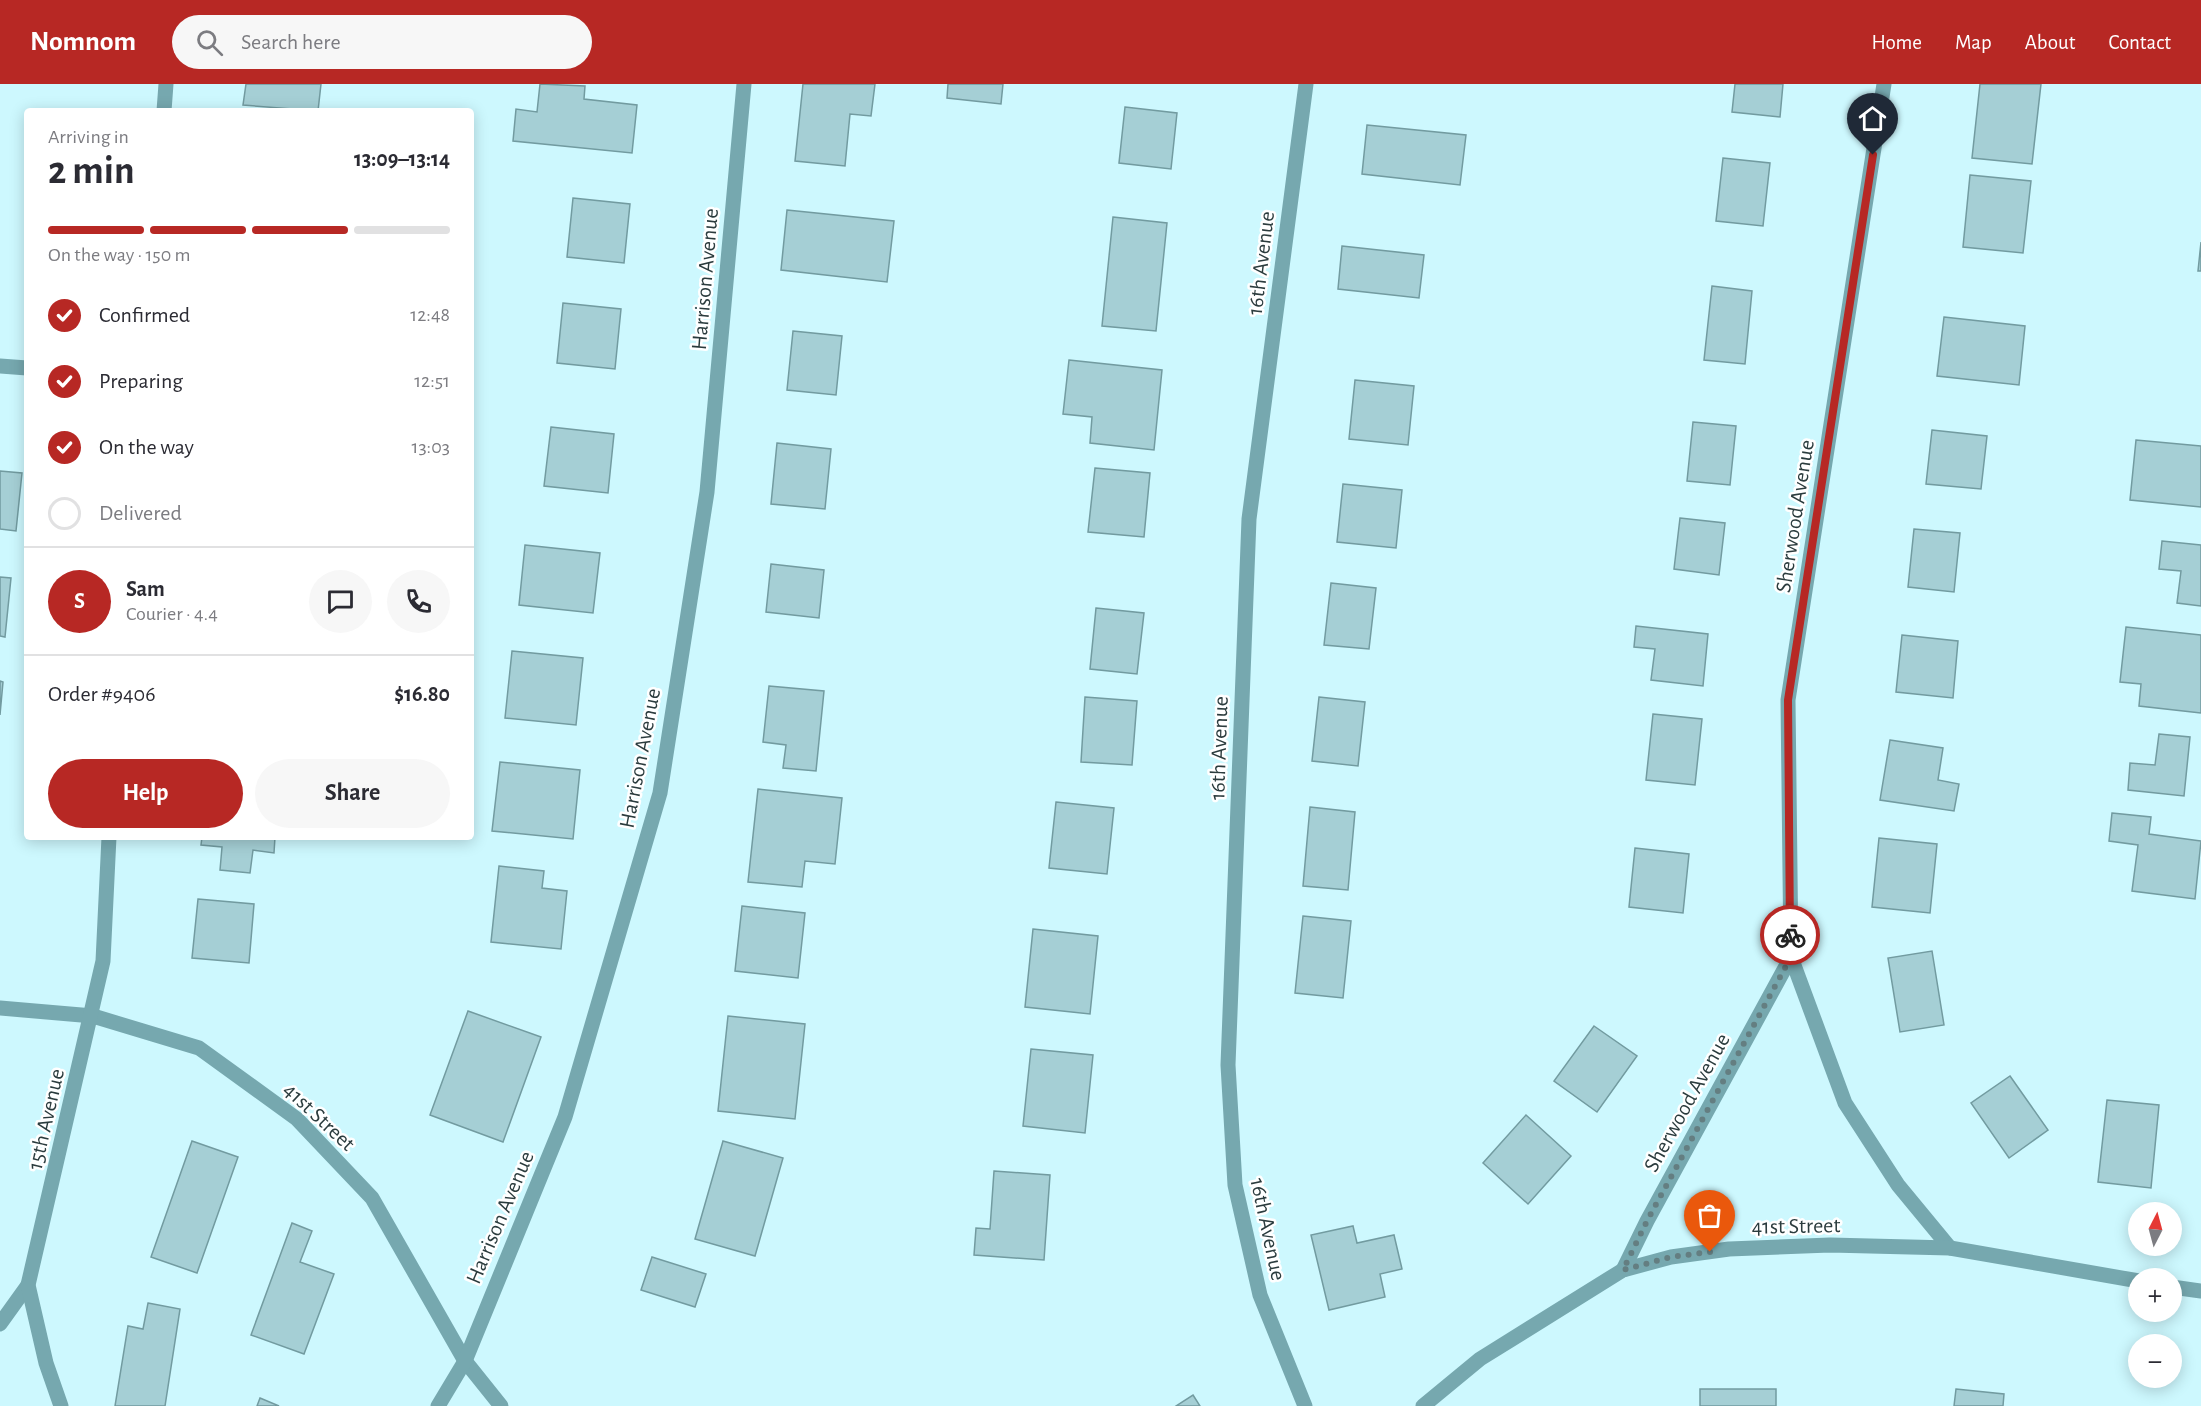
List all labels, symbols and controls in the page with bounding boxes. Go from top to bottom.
search box [172,15,592,69]
icon: search [193,26,226,59]
text: Nomnom [30,28,136,56]
text: Search here [241,31,341,53]
text: Home [1871,32,1922,53]
text: Map [1955,32,1992,53]
text: About [2025,32,2075,53]
text: Contact [2108,32,2171,53]
pin [1847,93,1898,155]
icon: home [1856,102,1889,135]
text: Arriving in [48,127,129,147]
text: 13:09–13:14 [354,148,450,170]
text: 2 min [48,152,135,191]
street label: Harrison Avenue [688,207,722,351]
street label: 16th Avenue [1244,210,1278,316]
text: On the way · 150 m [48,245,191,265]
icon: check [48,299,81,332]
text: Confirmed [99,304,190,326]
text: 12:48 [410,305,450,325]
icon: check [48,365,81,398]
text: Preparing [99,370,183,392]
text: 12:51 [414,371,450,391]
icon: check [48,431,81,464]
text: On the way [99,436,194,458]
text: 13:03 [412,437,450,457]
street label: Sherwood Avenue [1772,438,1818,594]
text: Delivered [99,502,182,524]
button: chat [309,570,372,633]
button: phone [387,570,450,633]
text: Sam [126,578,165,600]
text: S [74,590,85,612]
text: Courier · 4.4 [126,604,218,624]
text: Order #9406 [48,683,156,705]
text: $16.80 [394,683,450,705]
street label: Harrison Avenue [616,686,664,830]
street label: 16th Avenue [1206,696,1232,800]
button: Help [48,759,243,828]
button: Share [255,759,450,828]
courier [1760,905,1820,965]
icon: bike [1774,919,1807,952]
street label: Sherwood Avenue [1640,1030,1734,1175]
street label: 15th Avenue [24,1067,68,1172]
street label: 41st Street [279,1078,359,1155]
street label: Harrison Avenue [462,1148,538,1287]
street label: 16th Avenue [1246,1176,1290,1282]
pin [1684,1190,1735,1252]
icon: bag [1693,1199,1726,1232]
north arrow [2128,1202,2182,1256]
map controls [2128,1202,2182,1388]
street label: 41st Street [1751,1214,1841,1238]
button: + [2128,1268,2182,1322]
button: − [2128,1334,2182,1388]

